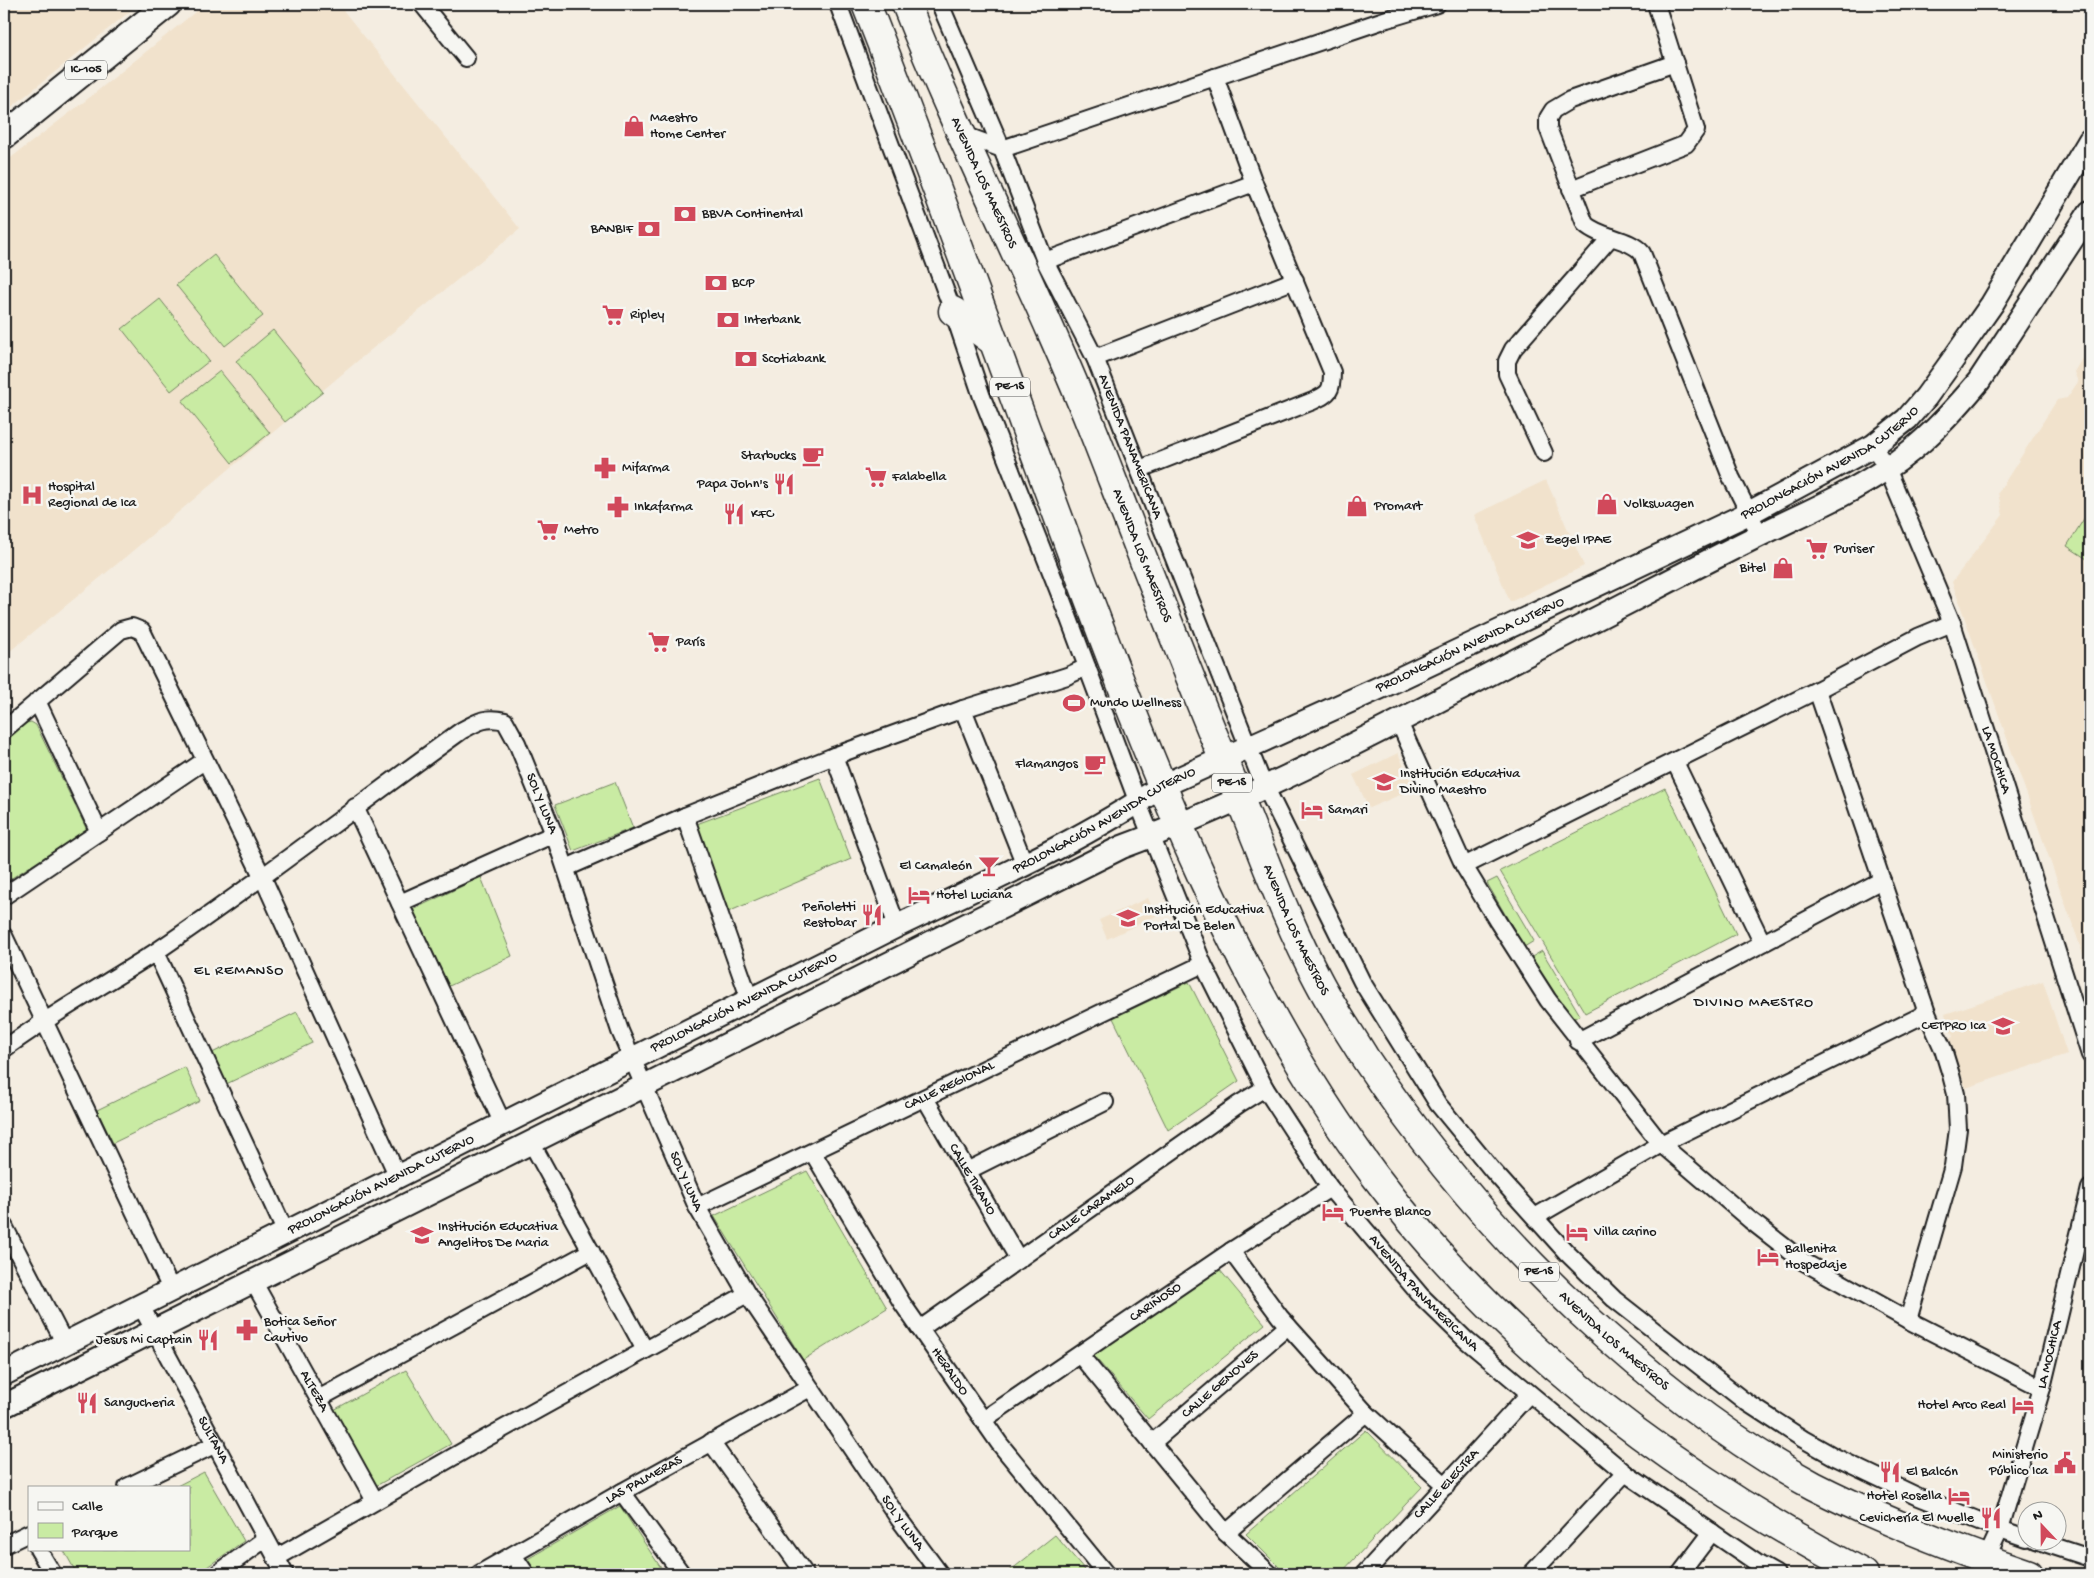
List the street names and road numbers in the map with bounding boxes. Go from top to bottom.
road number: IC-105 [65,60,107,80]
street label: AVENIDA LOS MAESTROS [946,115,1021,252]
street label: AVENIDA PANAMERICANA [1094,372,1166,522]
road number: PE-1S [990,378,1030,397]
street label: PROLONGACIÓN AVENIDA CUTERVO [1737,402,1923,524]
street label: AVENIDA LOS MAESTROS [1108,486,1176,625]
street label: PROLONGACIÓN AVENIDA CUTERVO [1372,593,1568,697]
street label: LA MOCHICA [1977,724,2015,797]
street label: PROLONGACIÓN AVENIDA CUTERVO [1009,763,1199,878]
street label: SOL Y LUNA [522,771,562,837]
road number: PE-1S [1212,774,1252,792]
street label: AVENIDA LOS MAESTROS [1259,862,1334,999]
street label: PROLONGACIÓN AVENIDA CUTERVO [647,949,841,1057]
street label: CALLE REGIONAL [902,1057,998,1115]
street label: PROLONGACIÓN AVENIDA CUTERVO [284,1131,478,1239]
street label: CALLE TIRANO [945,1140,1000,1219]
street label: SOL Y LUNA [665,1149,707,1215]
street label: CALLE CARAMELO [1045,1171,1139,1244]
street label: AVENIDA PANAMERICANA [1365,1231,1483,1356]
road number: PE-1S [1519,1262,1559,1282]
street label: CARIÑOSO [1127,1278,1185,1326]
street label: AVENIDA LOS MAESTROS [1555,1288,1673,1395]
street label: LA MOCHICA [2034,1318,2067,1391]
street label: HERALDO [927,1344,973,1400]
street label: CALLE GENOVES [1178,1346,1263,1422]
street label: ALTEZA [296,1367,333,1416]
street label: SULTANA [193,1413,233,1467]
street label: CALLE ELECTRA [1410,1445,1483,1523]
street label: LAS PALMERAS [603,1452,686,1508]
street label: SOL Y LUNA [877,1492,928,1554]

